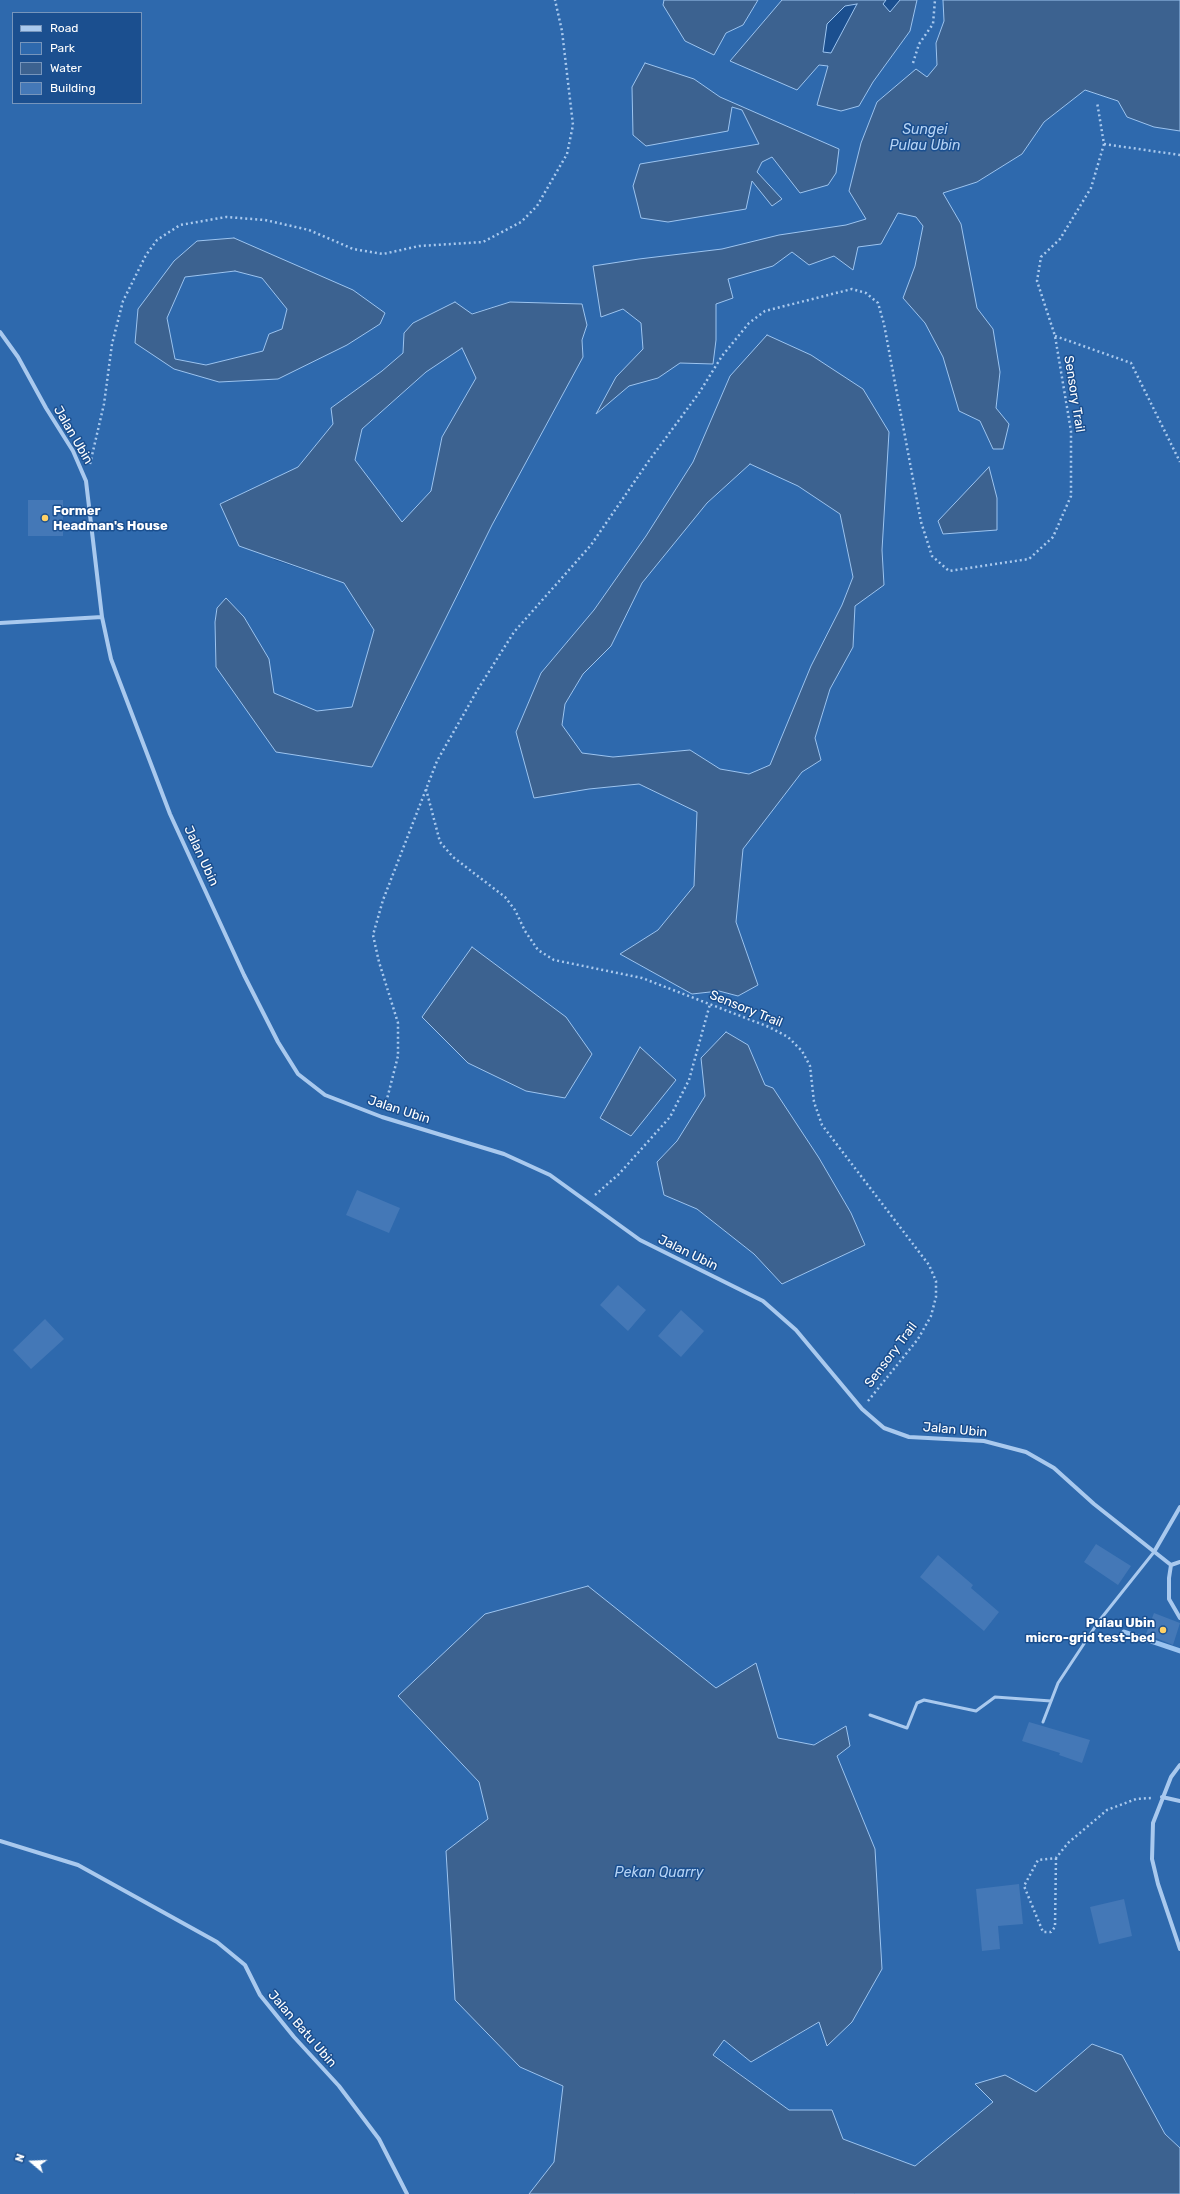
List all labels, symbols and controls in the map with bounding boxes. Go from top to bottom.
legend [12,12,142,104]
text: Road [50,21,78,35]
text: Park [50,41,75,55]
text: Water [50,61,82,75]
text: Building [50,81,96,95]
water label: Sungei Pulau Ubin [889,122,961,154]
street label: Sensory Trail [1060,355,1088,433]
street label: Jalan Ubin [50,403,96,467]
place label: Former Headman's House [53,503,168,534]
marker: Former Headman's House [40,513,50,523]
street label: Jalan Ubin [180,823,222,889]
street label: Sensory Trail [707,987,785,1031]
street label: Jalan Ubin [366,1093,432,1127]
street label: Jalan Ubin [656,1232,720,1274]
street label: Sensory Trail [861,1319,921,1391]
street label: Jalan Ubin [922,1419,988,1441]
place label: Pulau Ubin micro-grid test-bed [1026,1615,1155,1646]
marker: Pulau Ubin micro-grid test-bed [1158,1625,1168,1635]
water label: Pekan Quarry [615,1865,703,1881]
street label: Jalan Batu Ubin [264,1987,340,2071]
north arrow [12,2142,52,2182]
text: N [13,2152,28,2164]

